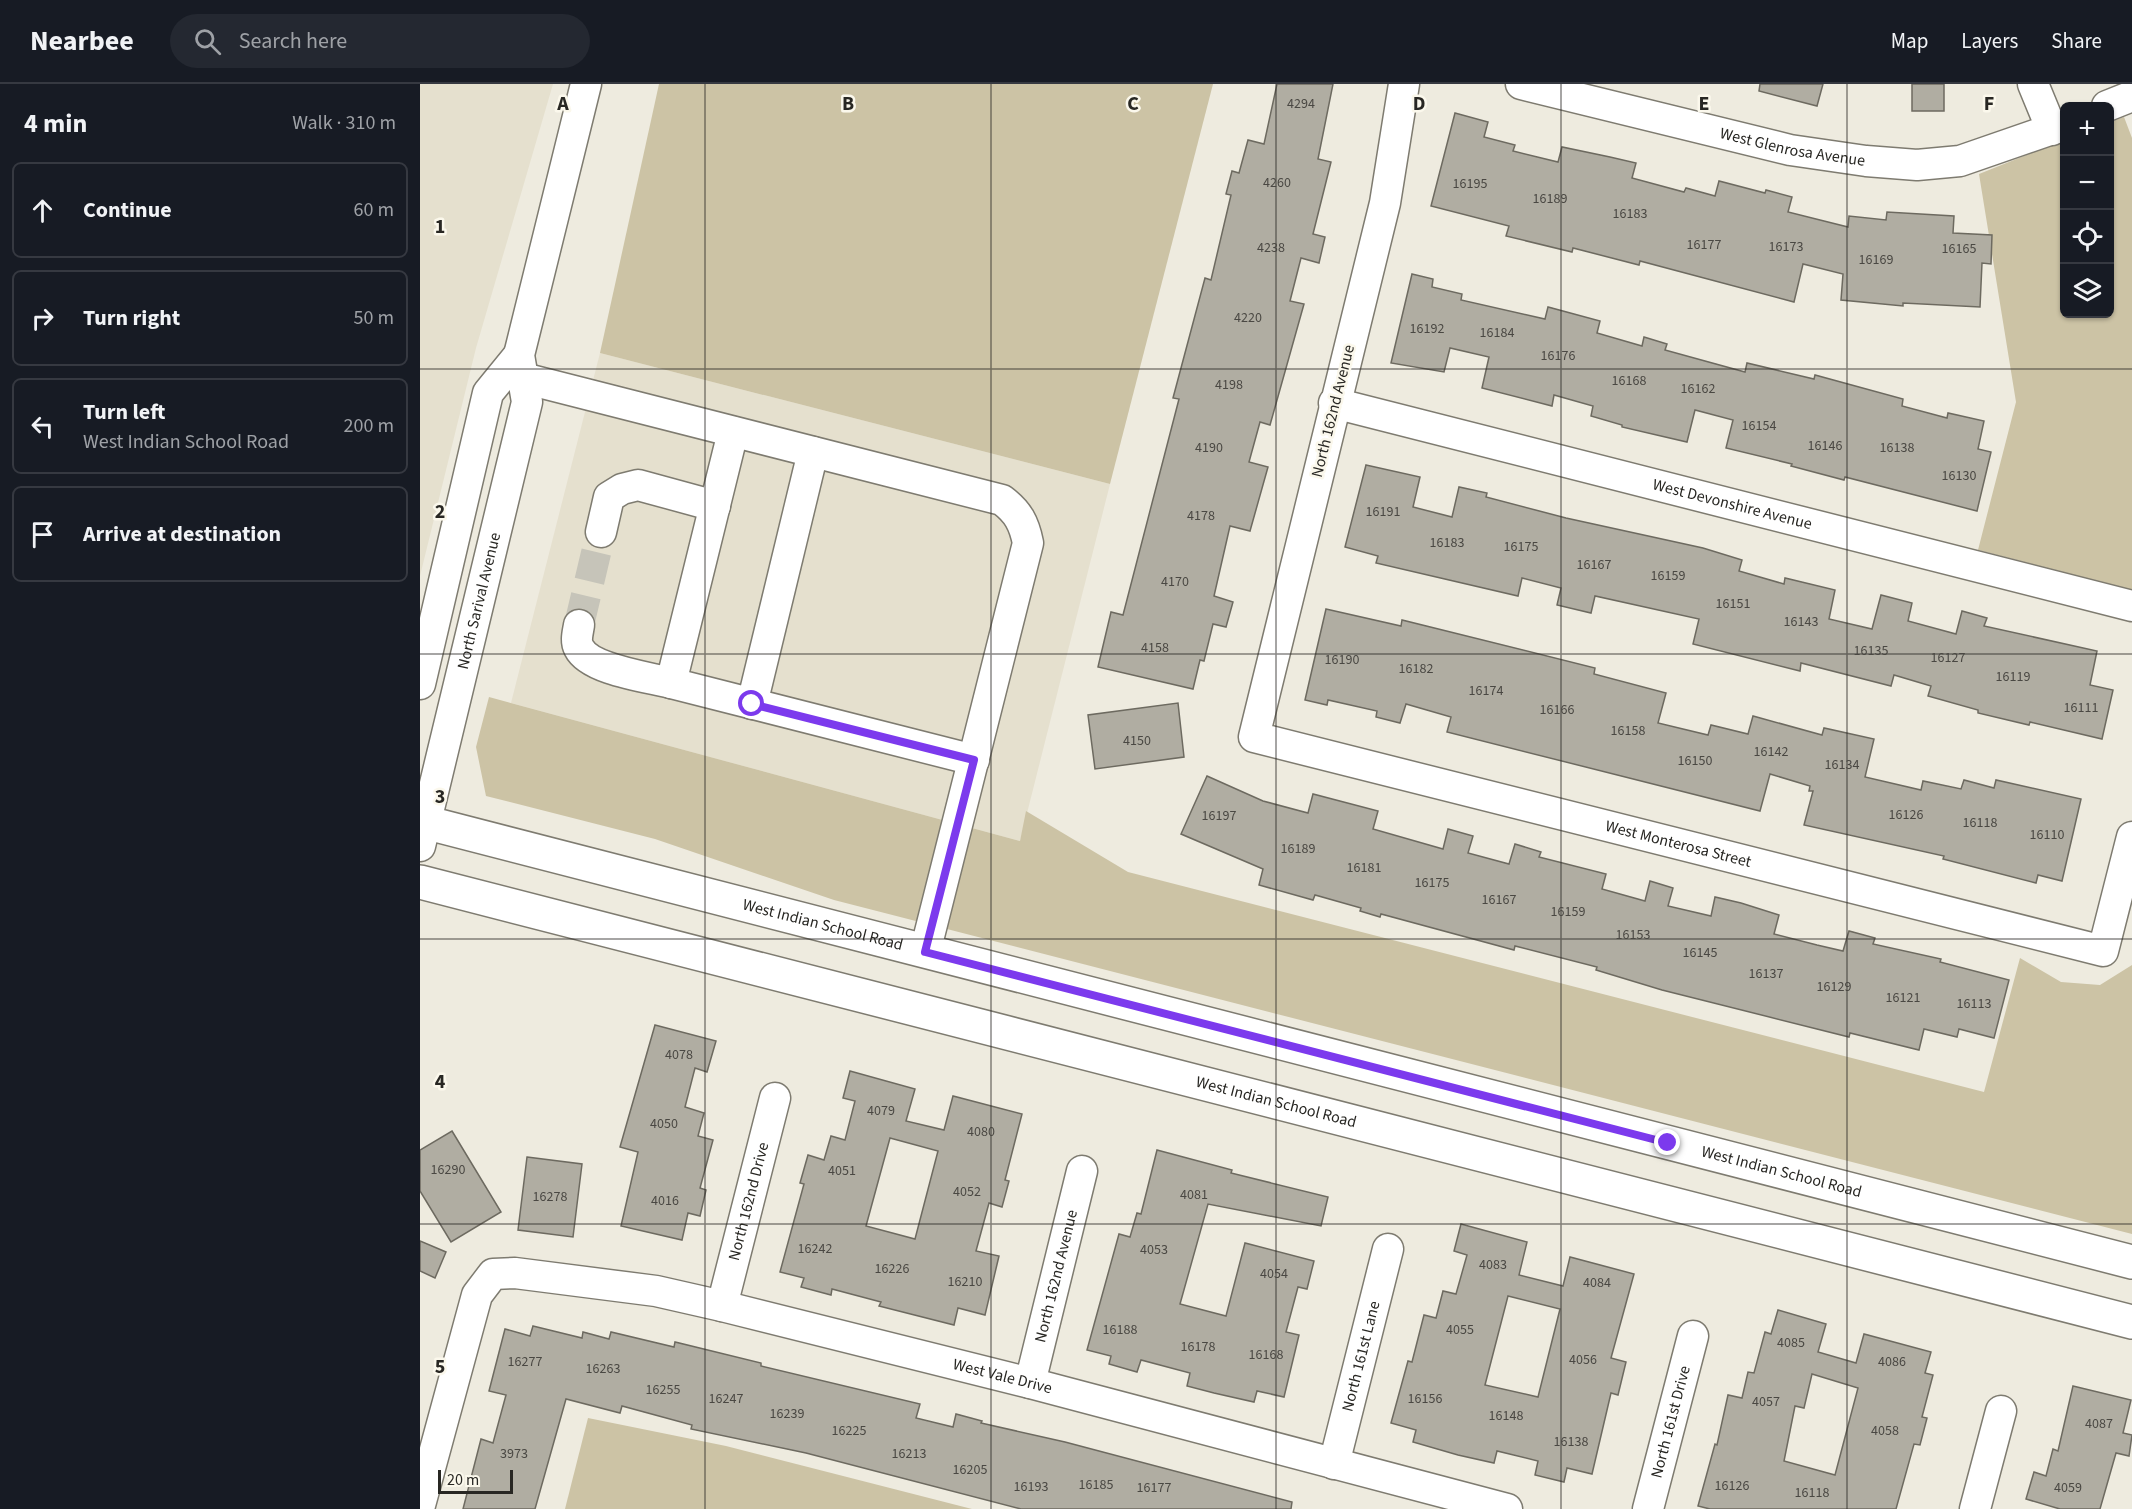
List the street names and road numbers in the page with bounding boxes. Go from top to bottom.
street label: West Glenrosa Avenue [1718,122,1867,172]
street label: North 162nd Avenue [1306,342,1360,480]
street label: West Devonshire Avenue [1650,474,1814,535]
street label: North Sarival Avenue [452,530,506,672]
street label: West Monterosa Street [1603,815,1754,873]
street label: West Indian School Road [740,894,905,956]
street label: West Indian School Road [1194,1071,1359,1133]
street label: North 162nd Drive [723,1140,774,1263]
street label: West Indian School Road [1699,1140,1864,1203]
street label: North 162nd Avenue [1029,1207,1083,1345]
street label: North 161st Lane [1337,1299,1386,1414]
street label: West Vale Drive [951,1353,1055,1399]
street label: North 161st Drive [1645,1363,1696,1481]

